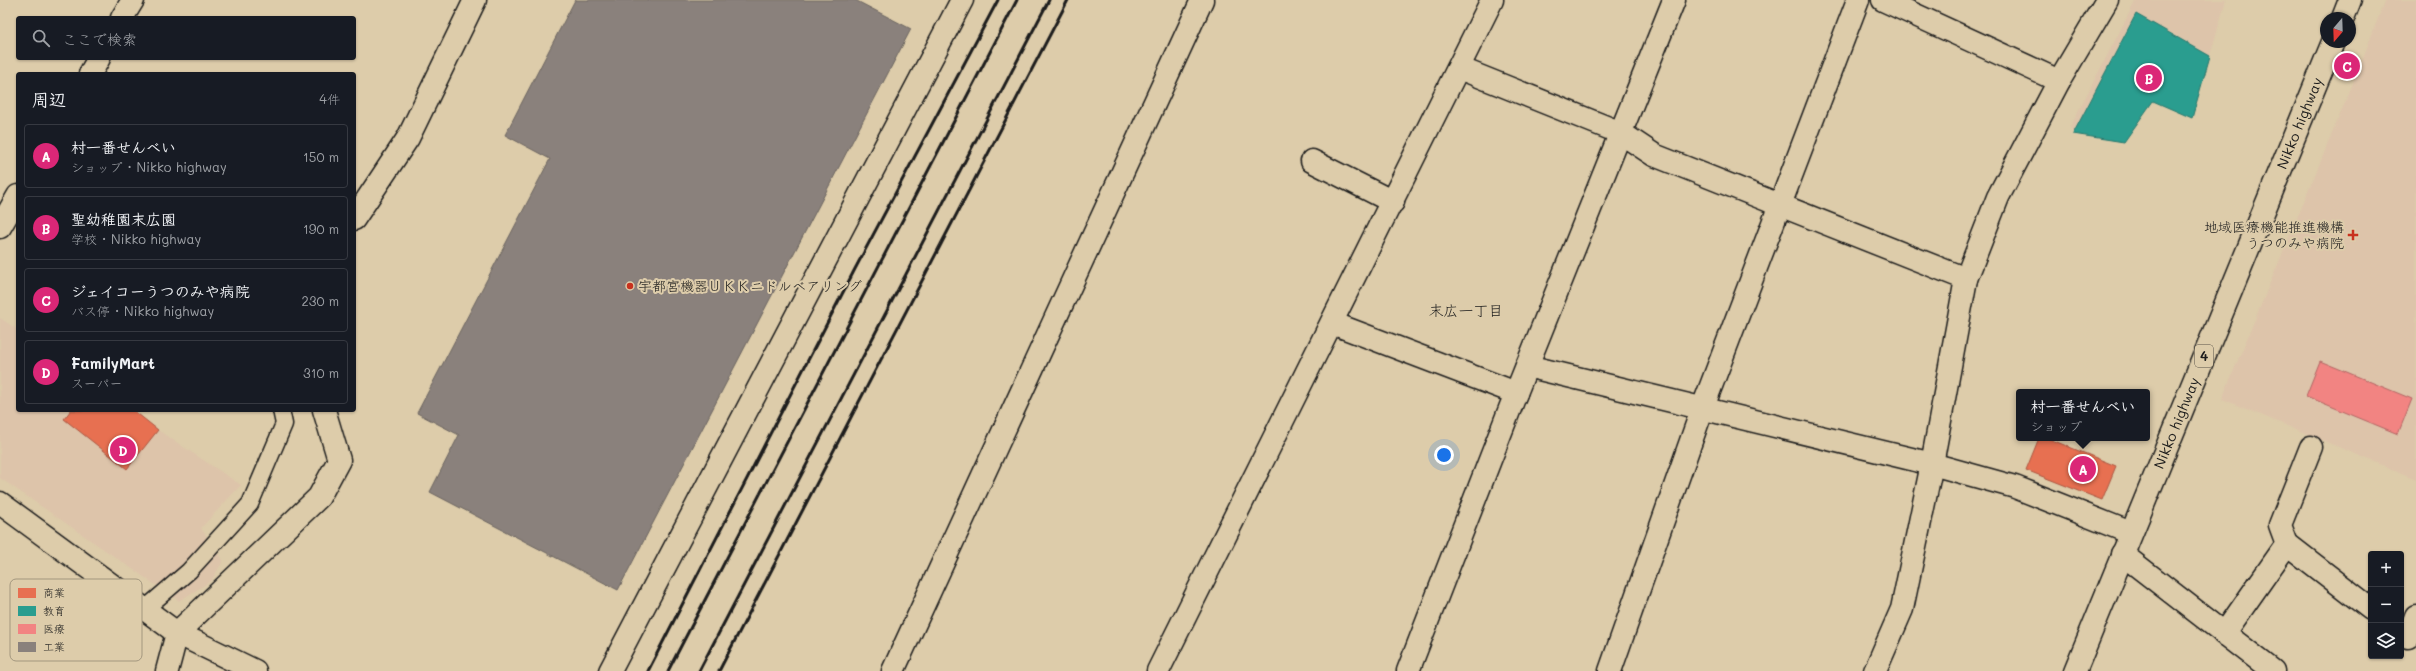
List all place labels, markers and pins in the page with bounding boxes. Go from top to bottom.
pin: C [2334,51,2360,81]
pin: B [2136,63,2162,93]
place label: 地域医療機能推進機構 うつのみや病院 [2204,217,2344,252]
marker: 地域医療機能推進機構 うつのみや病院 [2347,229,2359,241]
place label: 宇都宮機器ＵＫＫニドルベアリング [638,276,862,295]
marker: 宇都宮機器ＵＫＫニドルベアリング [625,281,635,291]
pin: D [110,435,136,465]
pin: A [2070,454,2096,484]

